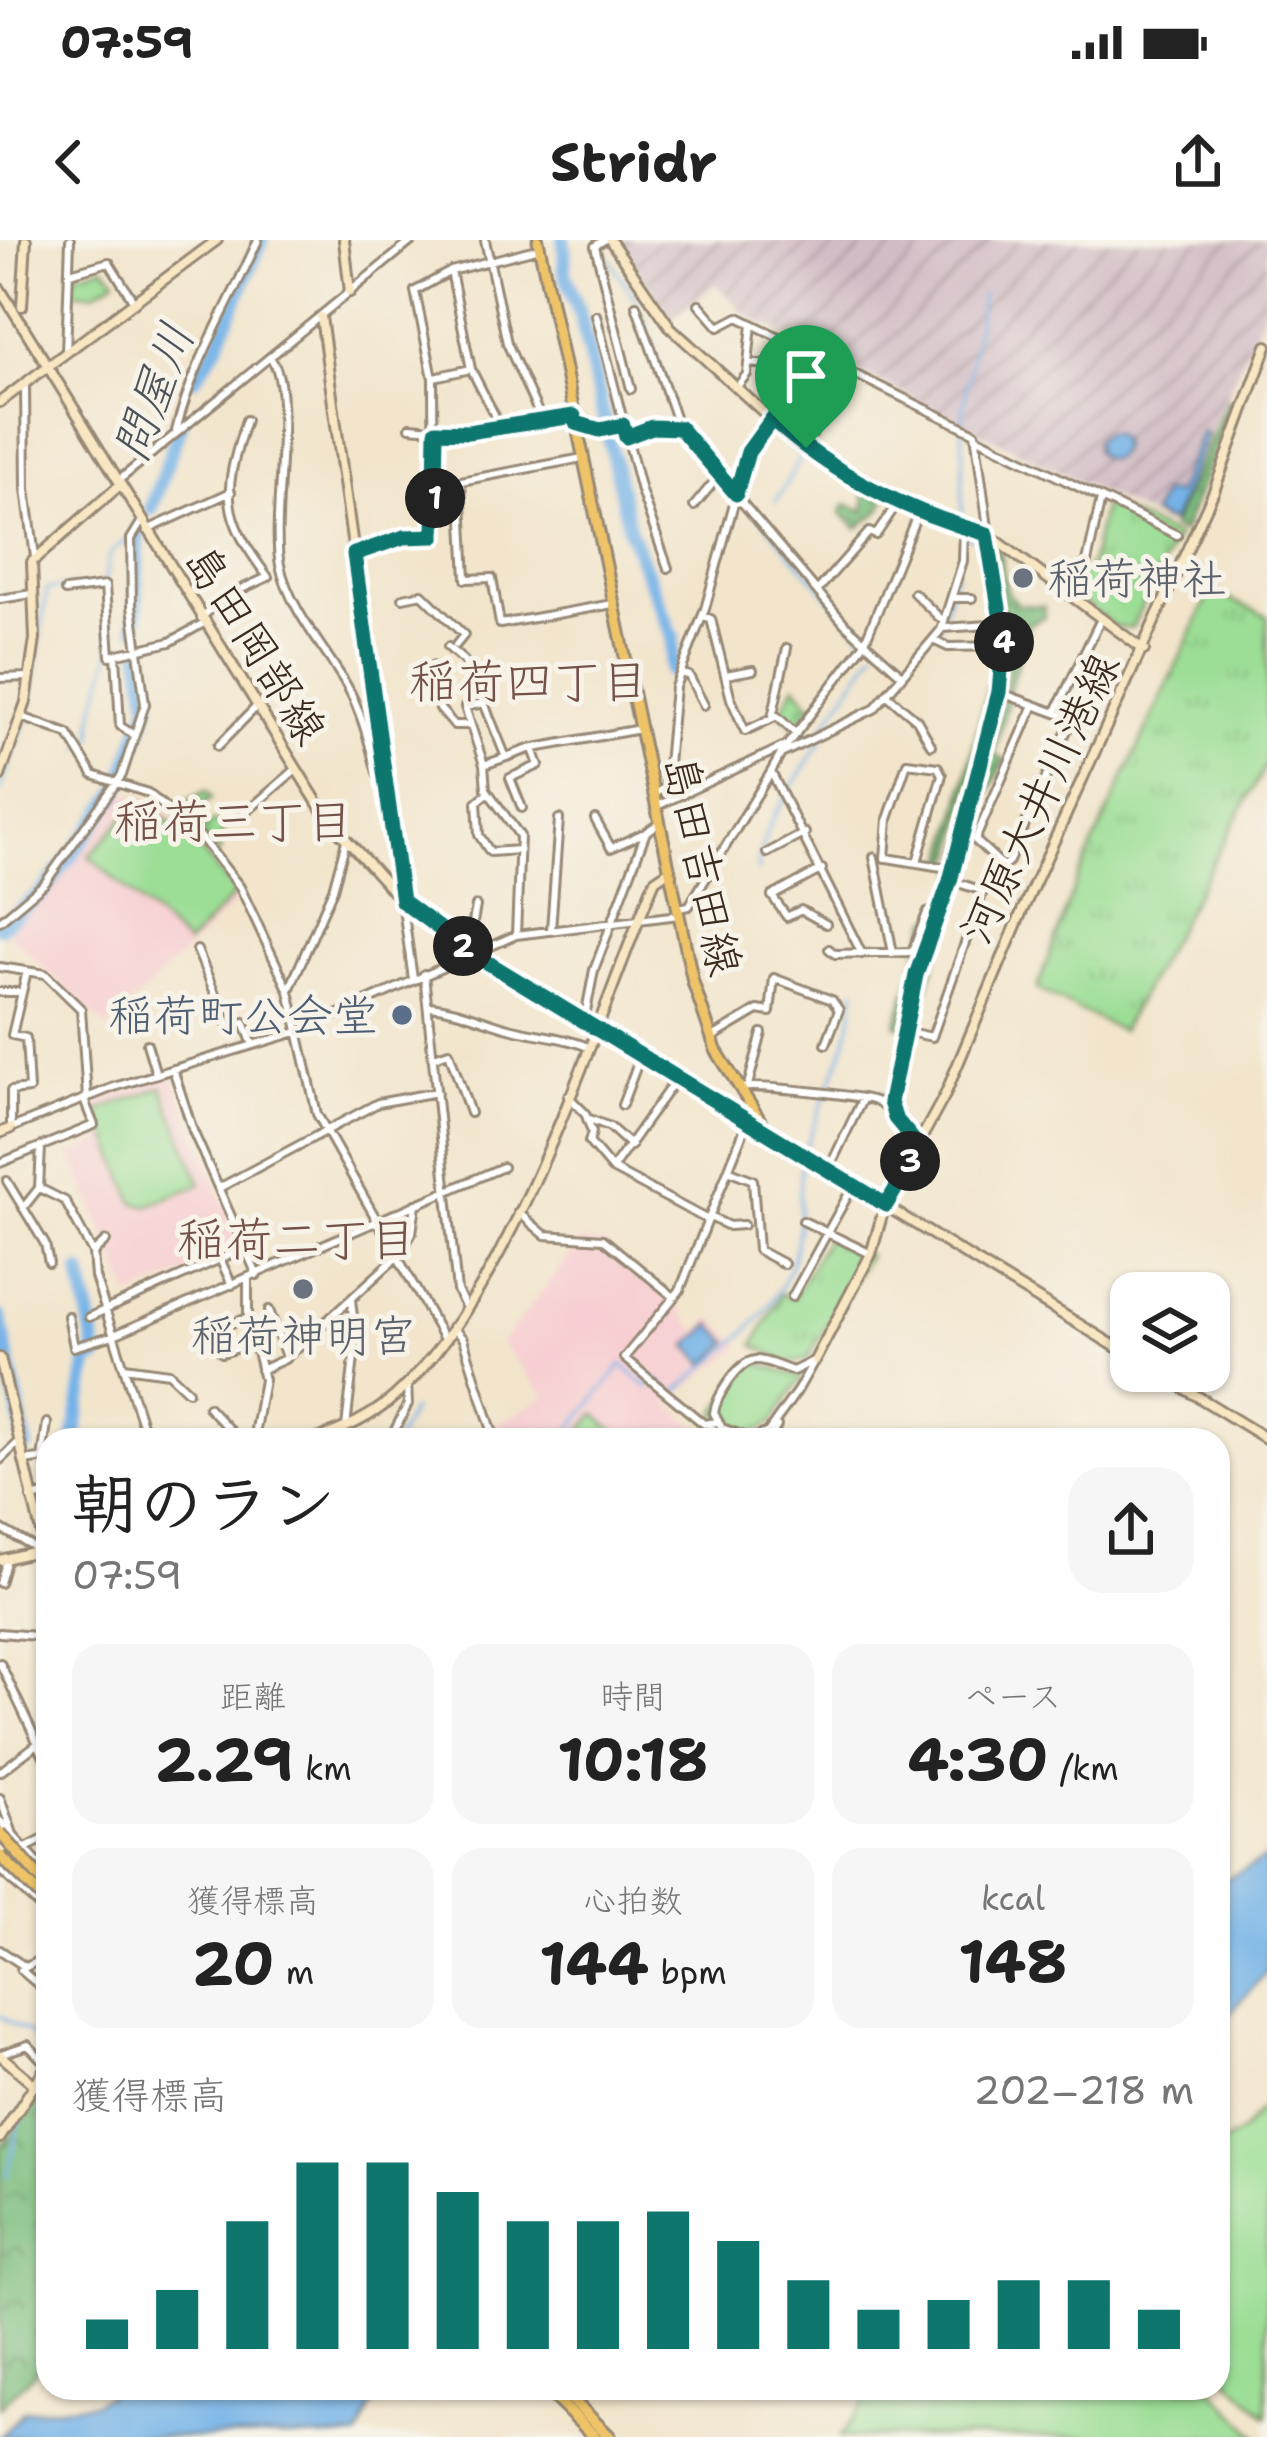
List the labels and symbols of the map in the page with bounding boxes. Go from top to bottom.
water label: 問屋川 [97,313,209,471]
pin [755,325,857,448]
pin: 1 [405,468,465,528]
street label: 島田岡部線 [171,533,341,755]
place label: 稲荷神社 [1047,548,1227,608]
marker: 稲荷神社 [1010,565,1036,591]
pin: 4 [974,612,1034,672]
street label: 河原大井川港線 [945,643,1133,953]
district label: 稲荷四丁目 [409,649,649,713]
street label: 島田吉田線 [650,749,756,981]
district label: 稲荷三丁目 [114,789,354,853]
pin: 2 [433,916,493,976]
place label: 稲荷町公会堂 [108,985,378,1045]
marker: 稲荷町公会堂 [389,1002,415,1028]
pin: 3 [880,1131,940,1191]
district label: 稲荷二丁目 [177,1207,417,1271]
marker: 稲荷神明宮 [290,1276,316,1302]
place label: 稲荷神明宮 [190,1305,416,1365]

